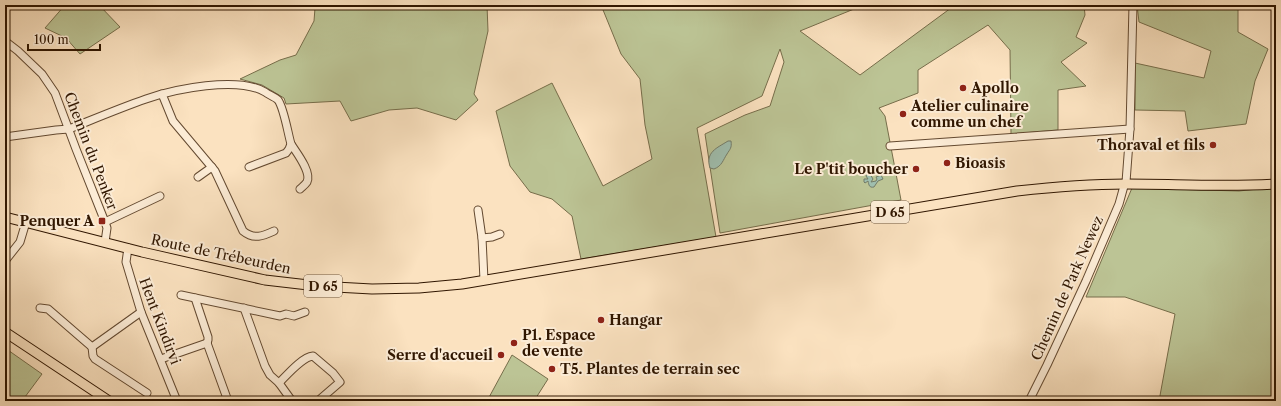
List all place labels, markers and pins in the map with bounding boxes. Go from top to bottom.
place label: Apollo [970,79,1019,97]
marker: Apollo [958,83,968,93]
place label: Atelier culinaire comme un chef [910,97,1029,131]
marker: Atelier culinaire comme un chef [898,109,908,119]
place label: Thoraval et fils [1097,136,1205,154]
marker: Thoraval et fils [1208,140,1218,150]
place label: Bioasis [955,154,1005,172]
marker: Bioasis [942,158,952,168]
place label: Le P'tit boucher [794,160,908,178]
marker: Le P'tit boucher [911,164,921,174]
place label: Penquer A [19,212,95,230]
marker: Penquer A [97,216,107,226]
place label: Hangar [609,311,663,329]
marker: Hangar [596,315,606,325]
place label: P1. Espace de vente [522,326,596,360]
marker: P1. Espace de vente [509,338,519,348]
place label: Serre d'accueil [387,346,493,364]
marker: Serre d'accueil [496,350,506,360]
place label: T5. Plantes de terrain sec [560,360,740,378]
marker: T5. Plantes de terrain sec [547,364,557,374]

